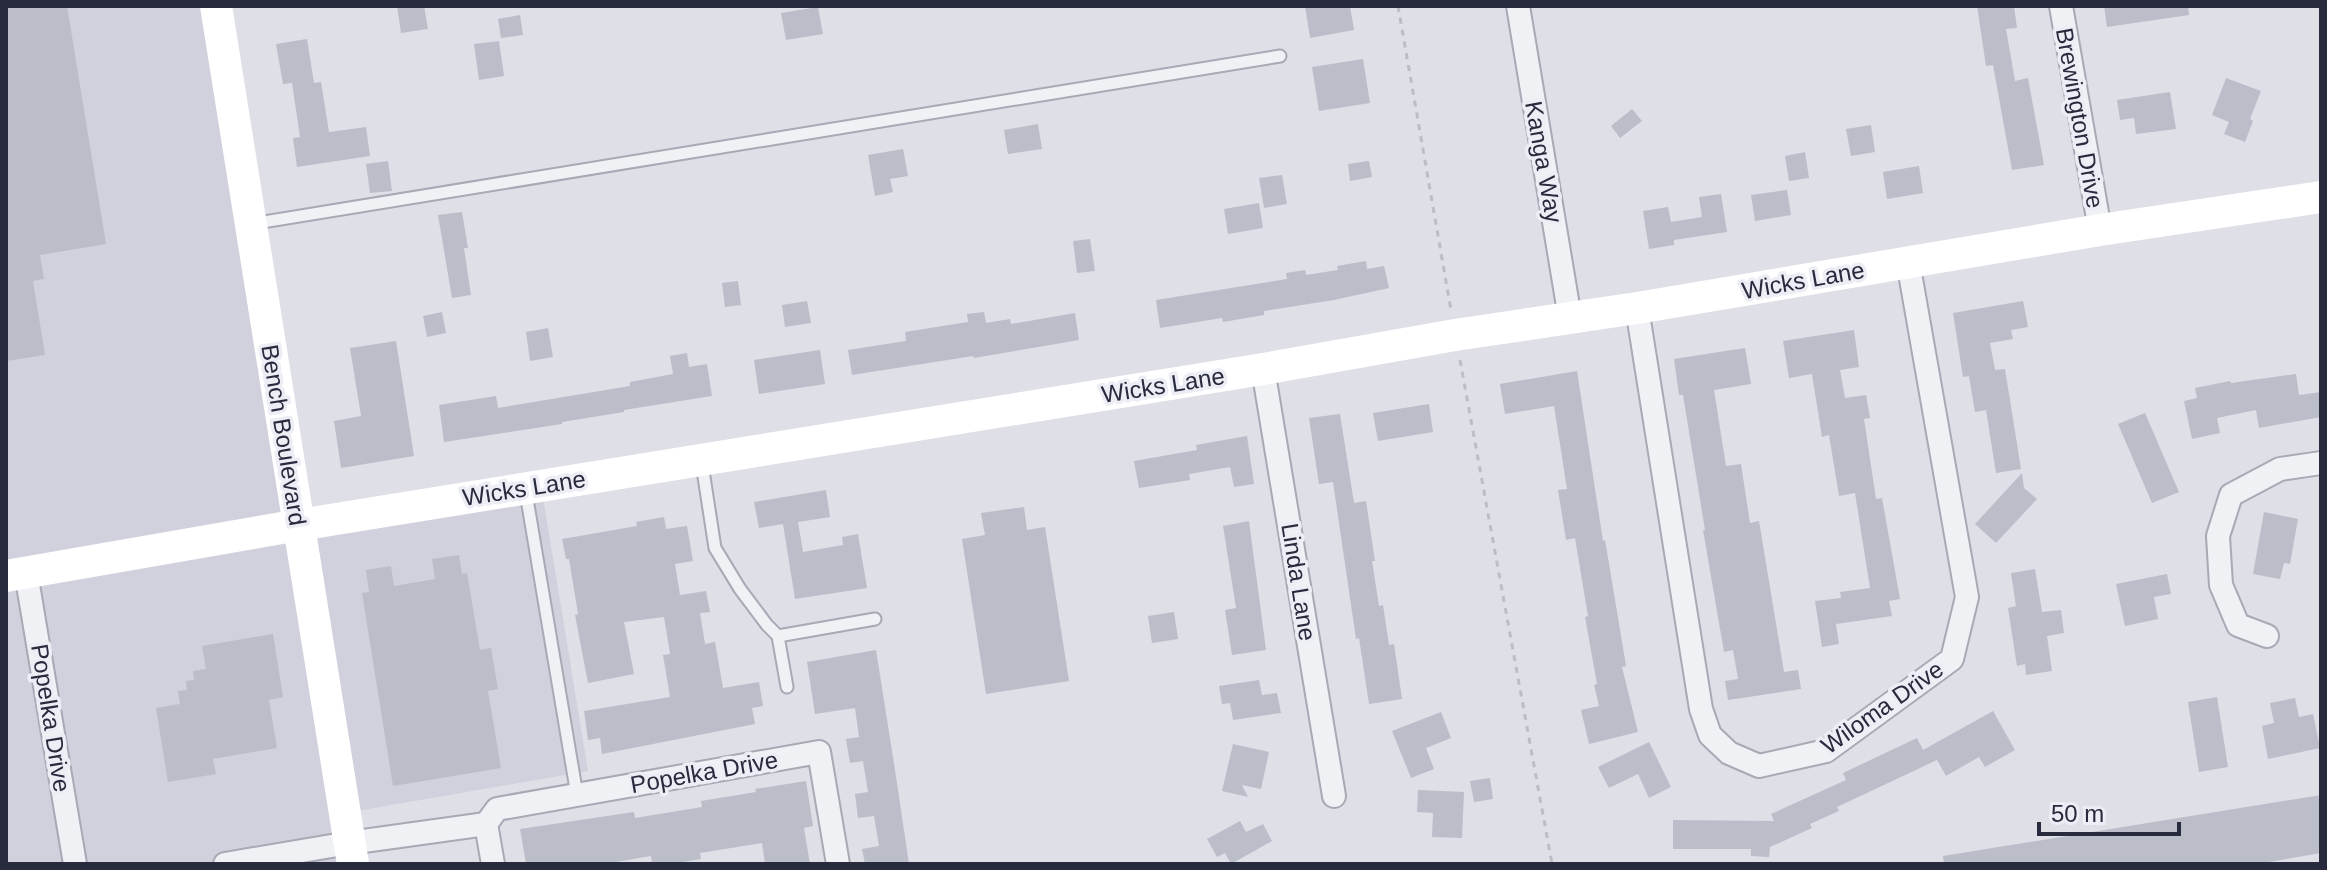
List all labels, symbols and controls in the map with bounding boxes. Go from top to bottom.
street label: Brewington Drive [2051,26,2109,210]
street label: Kanga Way [1520,99,1568,225]
street label: Wicks Lane [1740,256,1866,304]
street label: Bench Boulevard [256,343,312,527]
street label: Wicks Lane [1100,362,1226,408]
street label: Wicks Lane [461,465,587,511]
street label: Linda Lane [1276,521,1322,643]
street label: Popelka Drive [26,642,76,794]
street label: Wiloma Drive [1816,655,1948,759]
street label: Popelka Drive [628,746,780,798]
scale bar [2039,786,2179,836]
text: 50 m [2051,800,2104,827]

